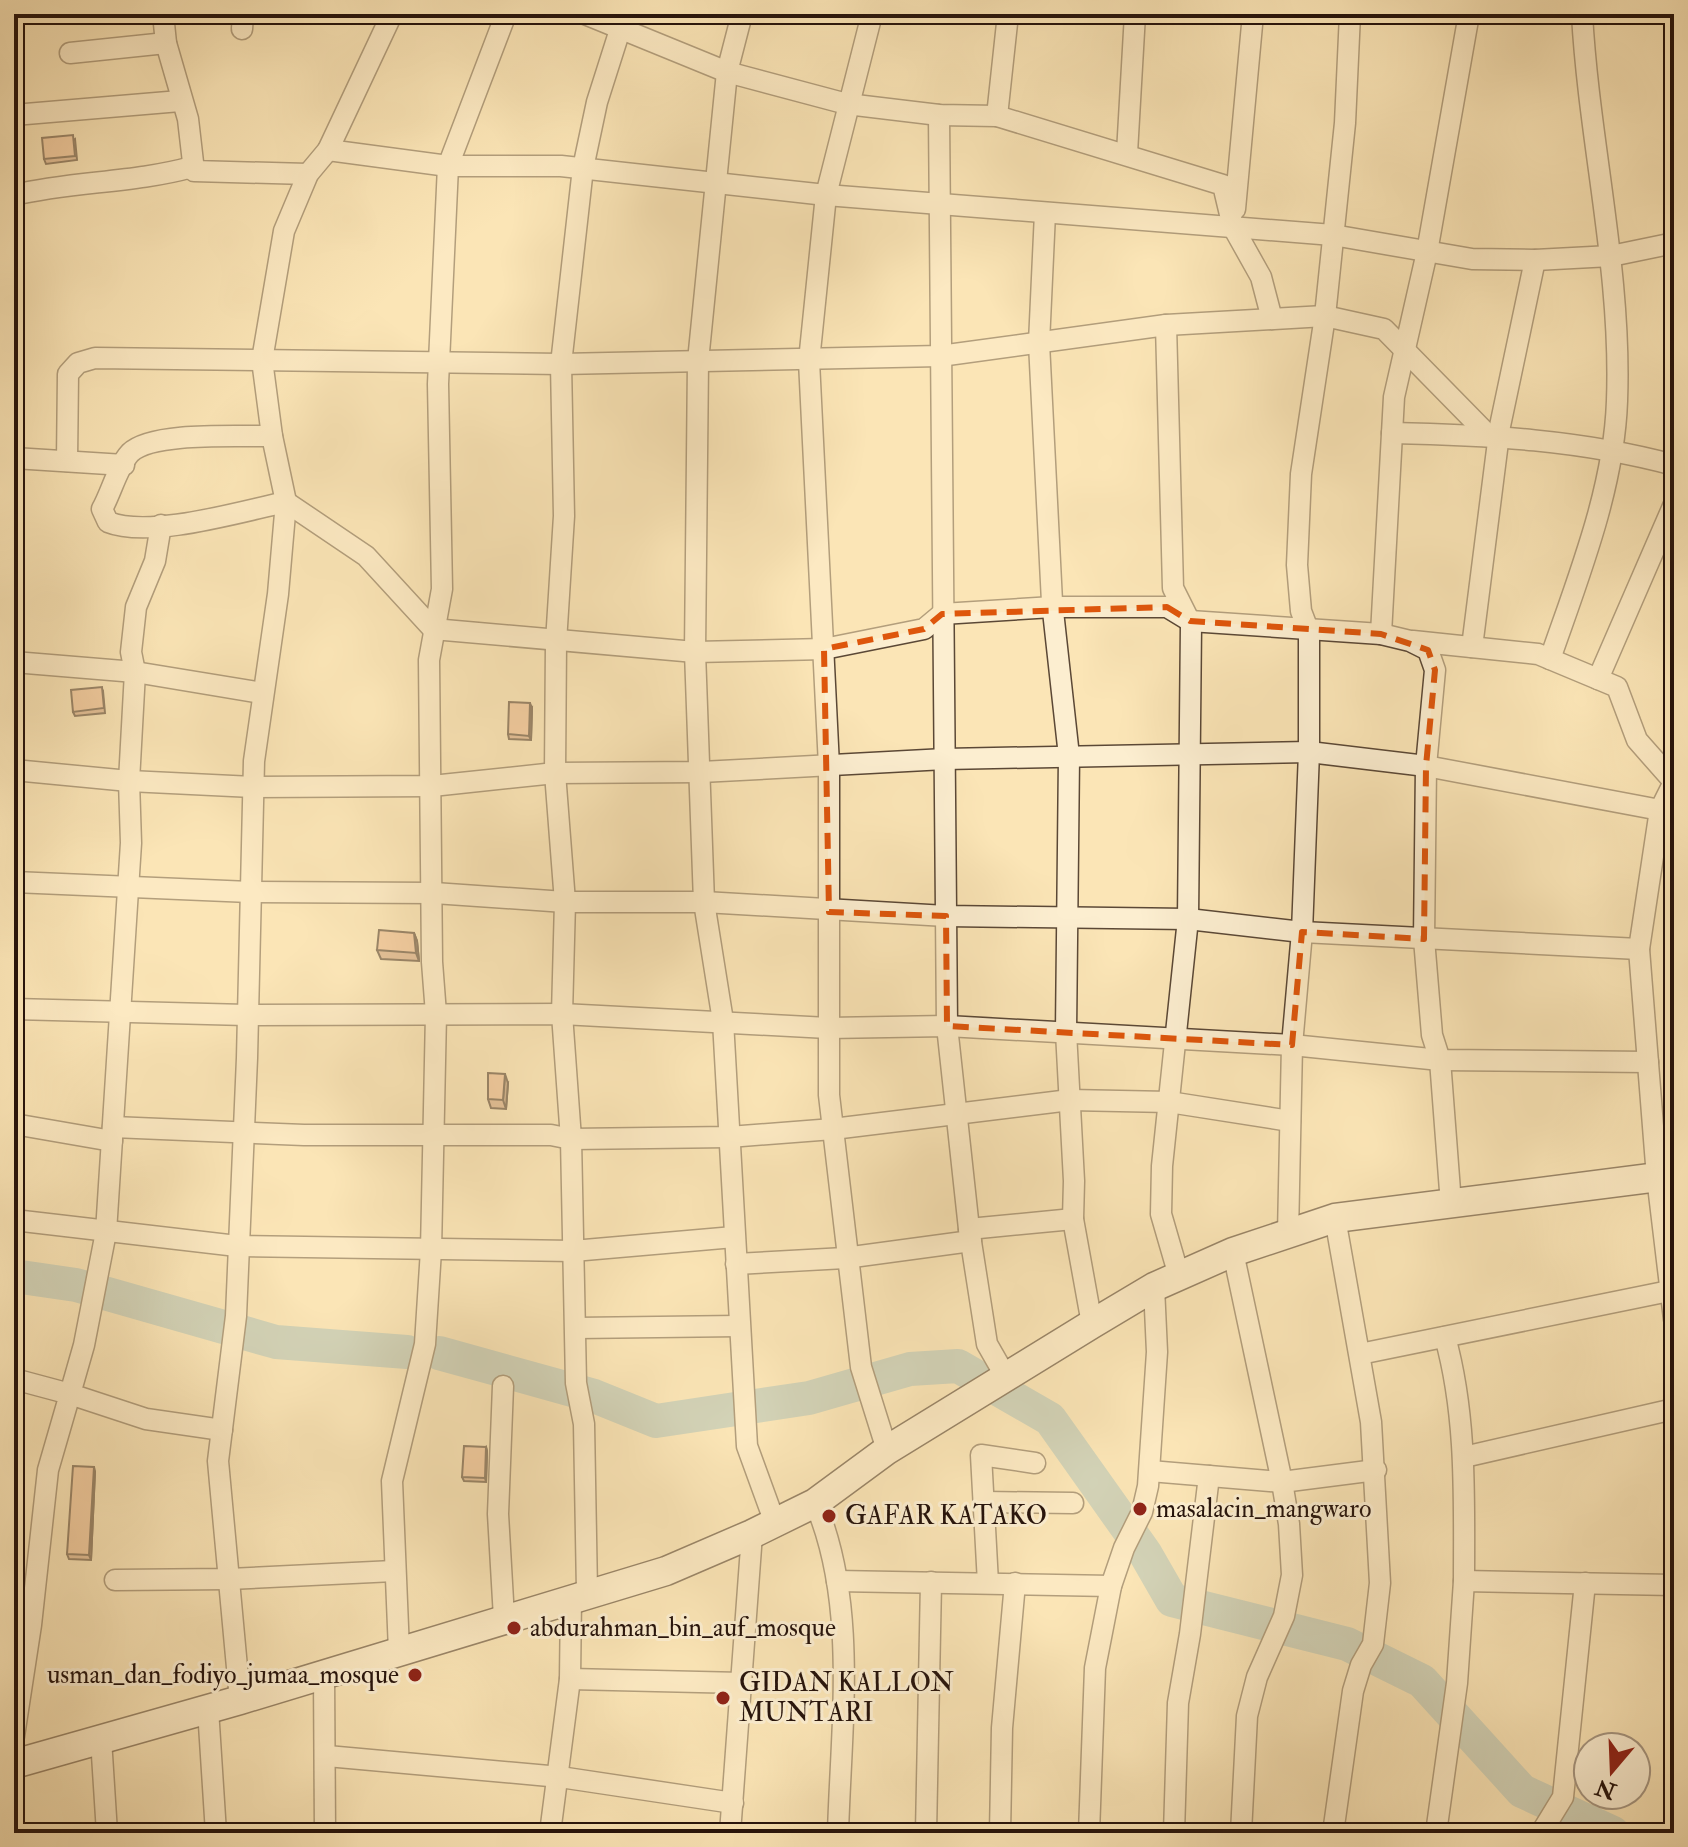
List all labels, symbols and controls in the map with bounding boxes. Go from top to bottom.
place label: masalacin_mangwaro [1156,1493,1371,1525]
place label: GAFAR KATAKO [845,1500,1047,1532]
marker: masalacin_mangwaro [1131,1500,1149,1518]
marker: GAFAR KATAKO [820,1507,838,1525]
place label: abdurahman_bin_auf_mosque [530,1612,836,1644]
marker: abdurahman_bin_auf_mosque [505,1619,523,1637]
place label: usman_dan_fodiyo_jumaa_mosque [47,1659,399,1691]
marker: usman_dan_fodiyo_jumaa_mosque [406,1666,424,1684]
place label: GIDAN KALLON MUNTARI [739,1667,955,1729]
marker: GIDAN KALLON MUNTARI [714,1689,732,1707]
north arrow [1572,1731,1652,1811]
text: N [1592,1772,1621,1806]

